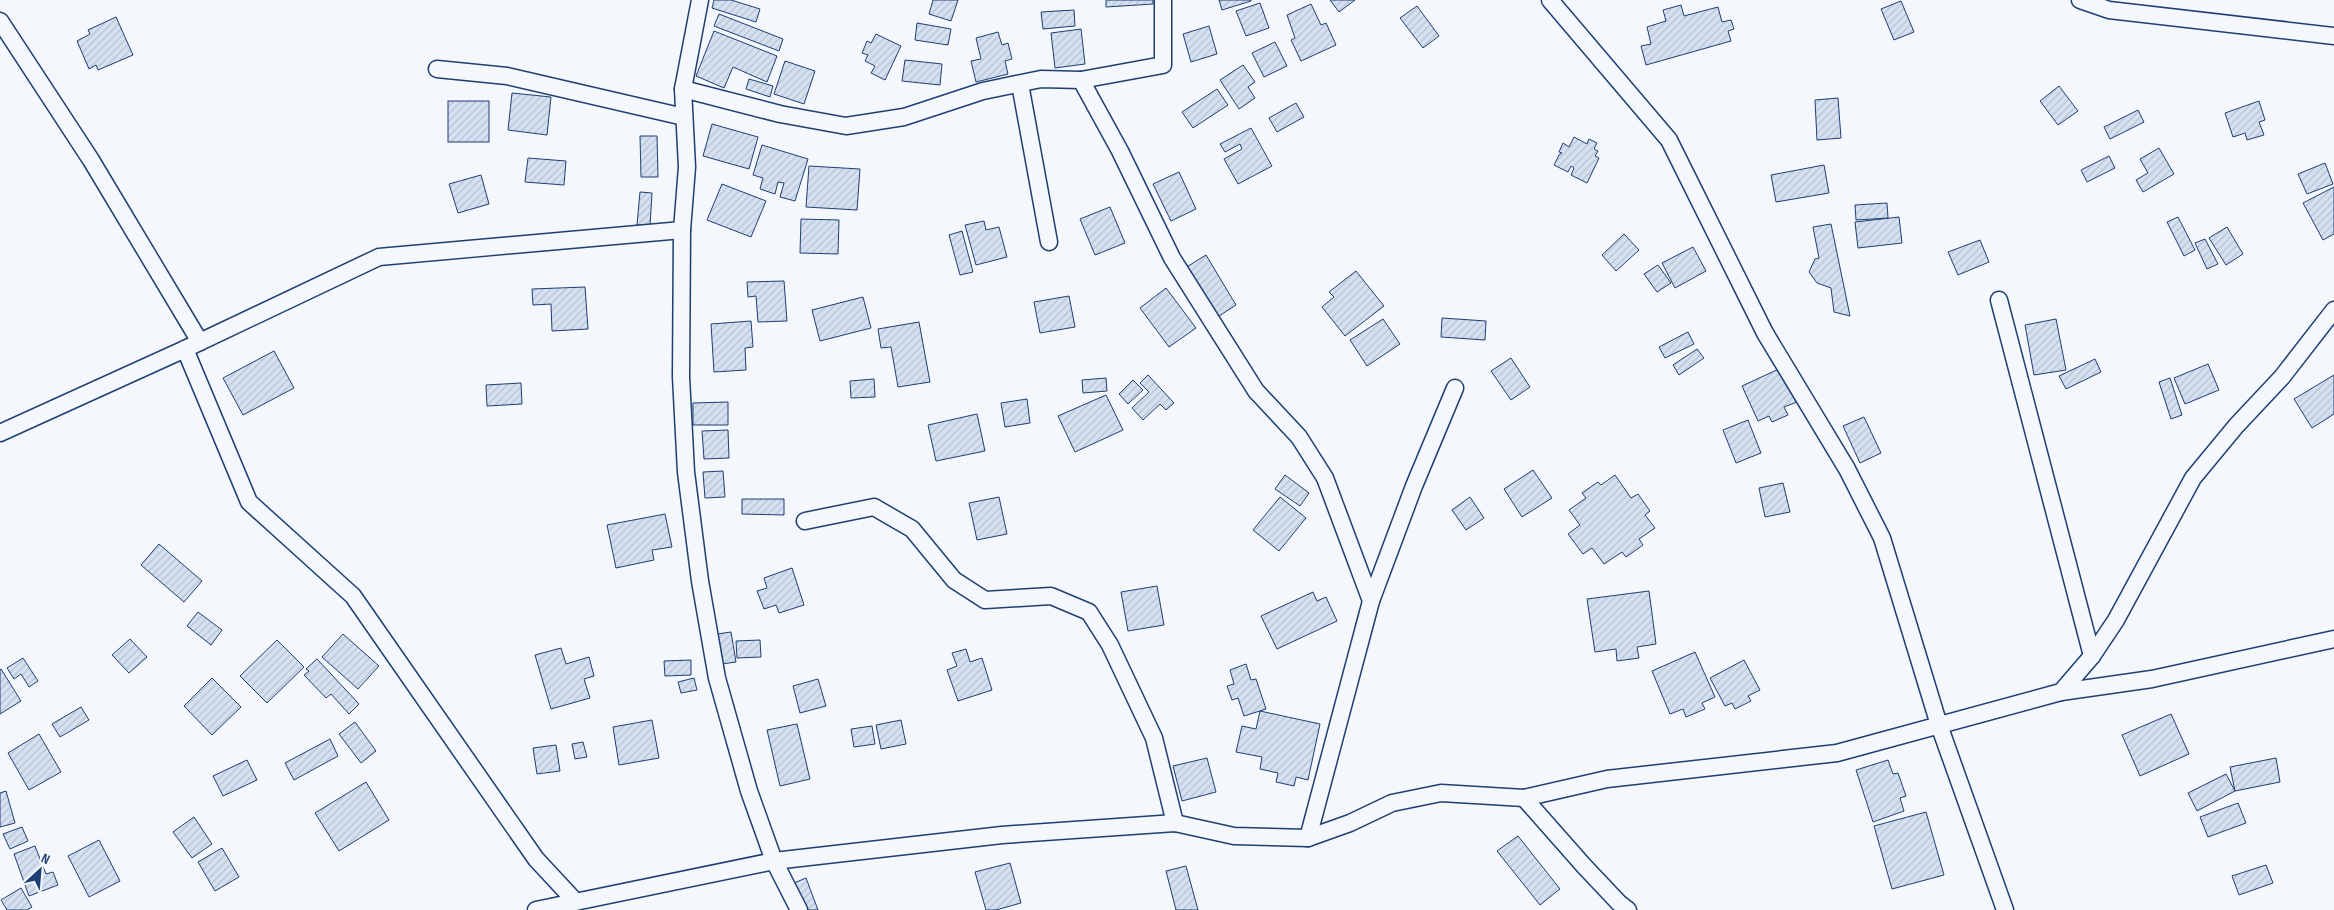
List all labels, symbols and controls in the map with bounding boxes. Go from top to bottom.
north arrow [15,845,65,895]
text: N [38,849,53,868]

